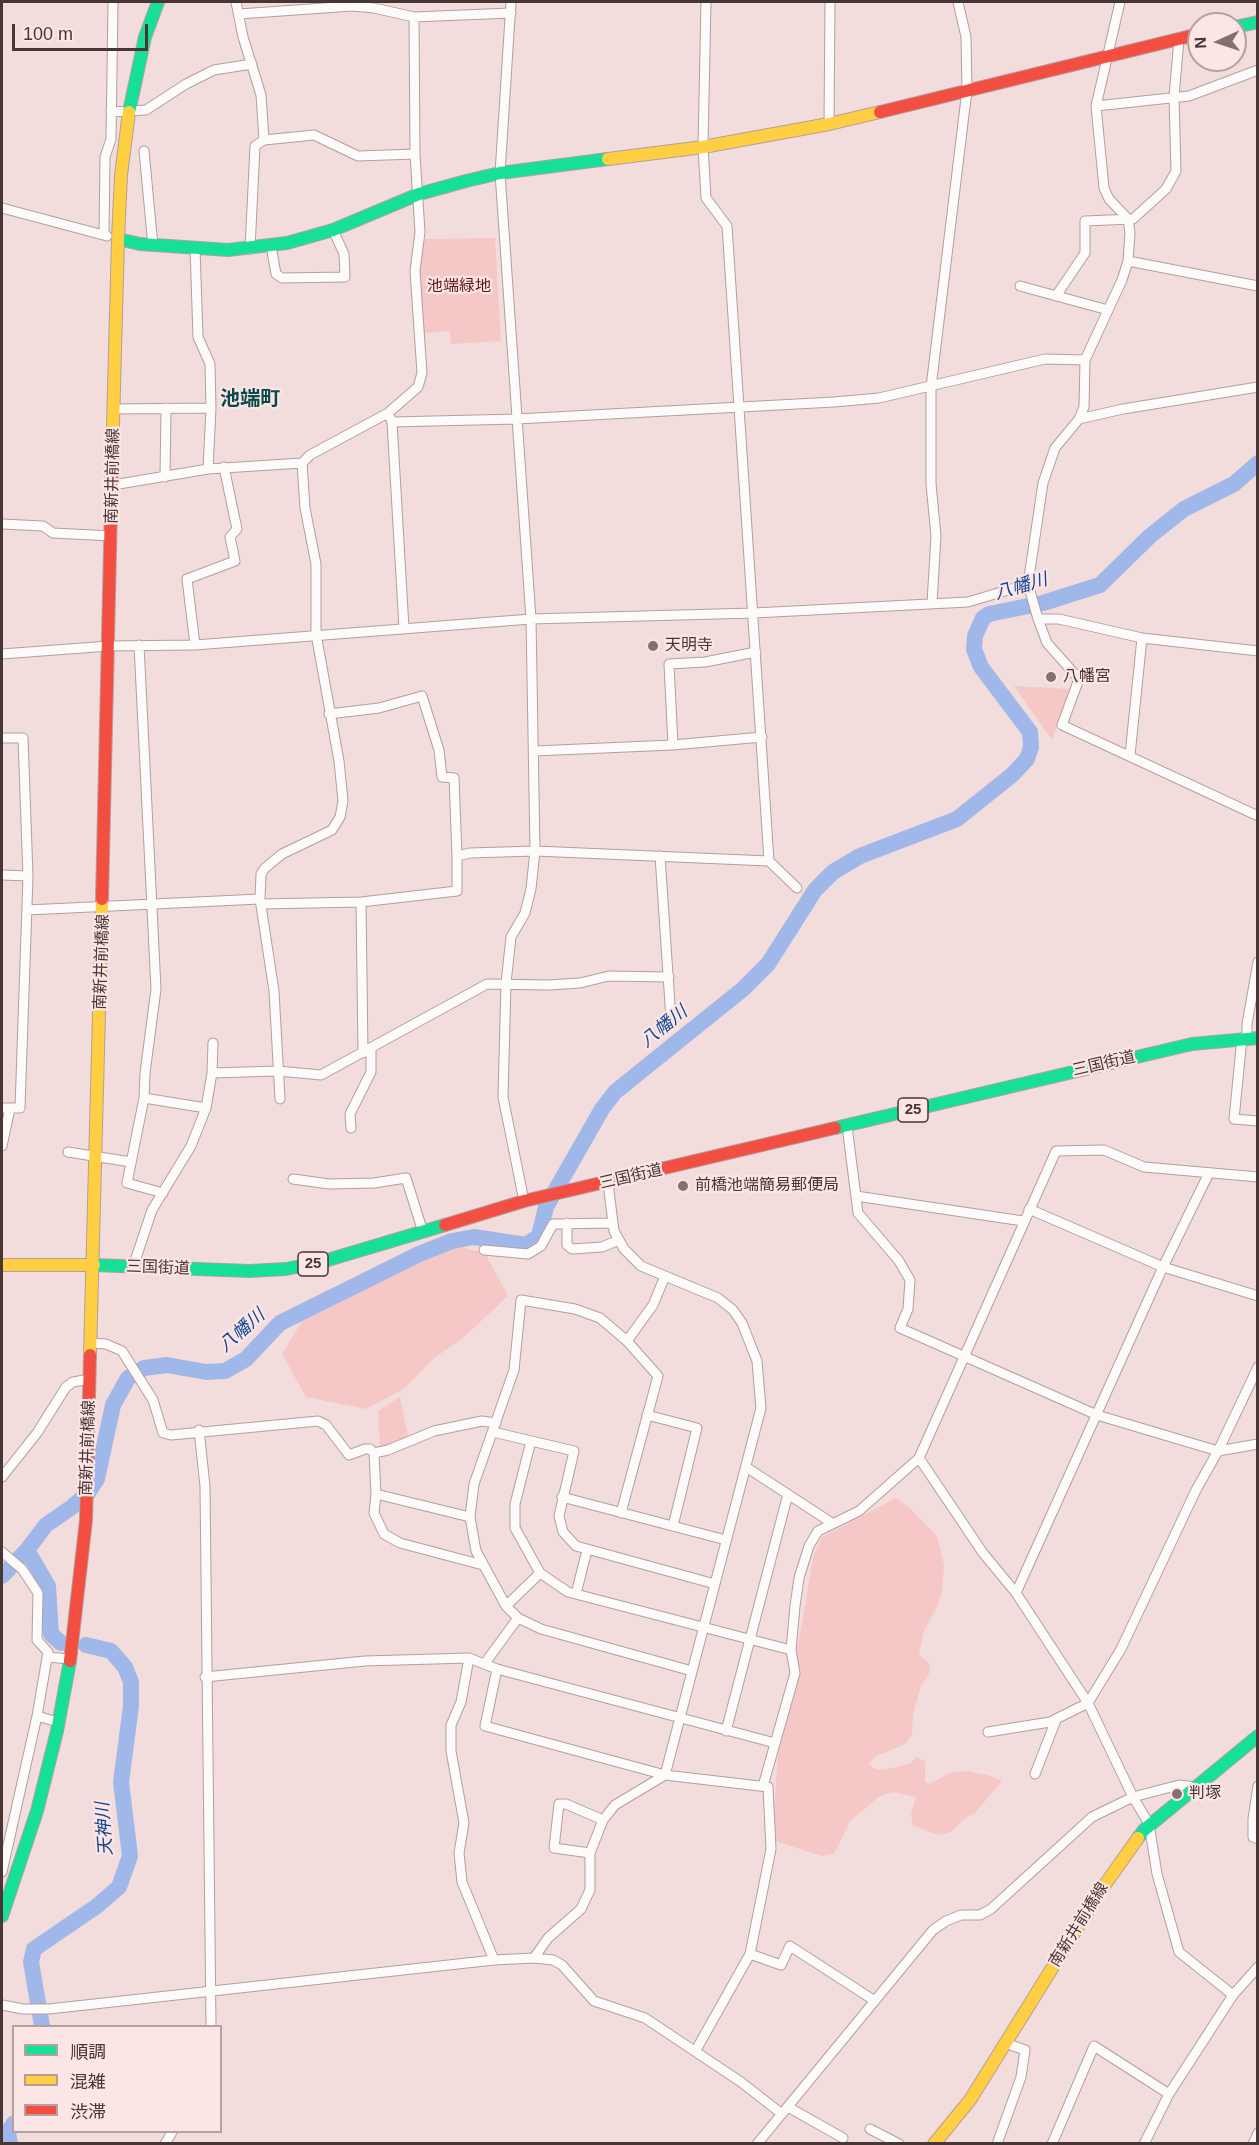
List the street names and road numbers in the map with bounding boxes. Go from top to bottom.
street label: 南新井前橋線 [103,428,123,524]
street label: 南新井前橋線 [91,914,113,1010]
street label: 三国街道 [1071,1047,1137,1081]
road number: 25 [898,1098,928,1122]
street label: 三国街道 [598,1160,664,1194]
road number: 25 [298,1252,328,1276]
street label: 三国街道 [126,1257,190,1279]
street label: 南新井前橋線 [77,1400,99,1496]
street label: 南新井前橋線 [1045,1879,1113,1971]

